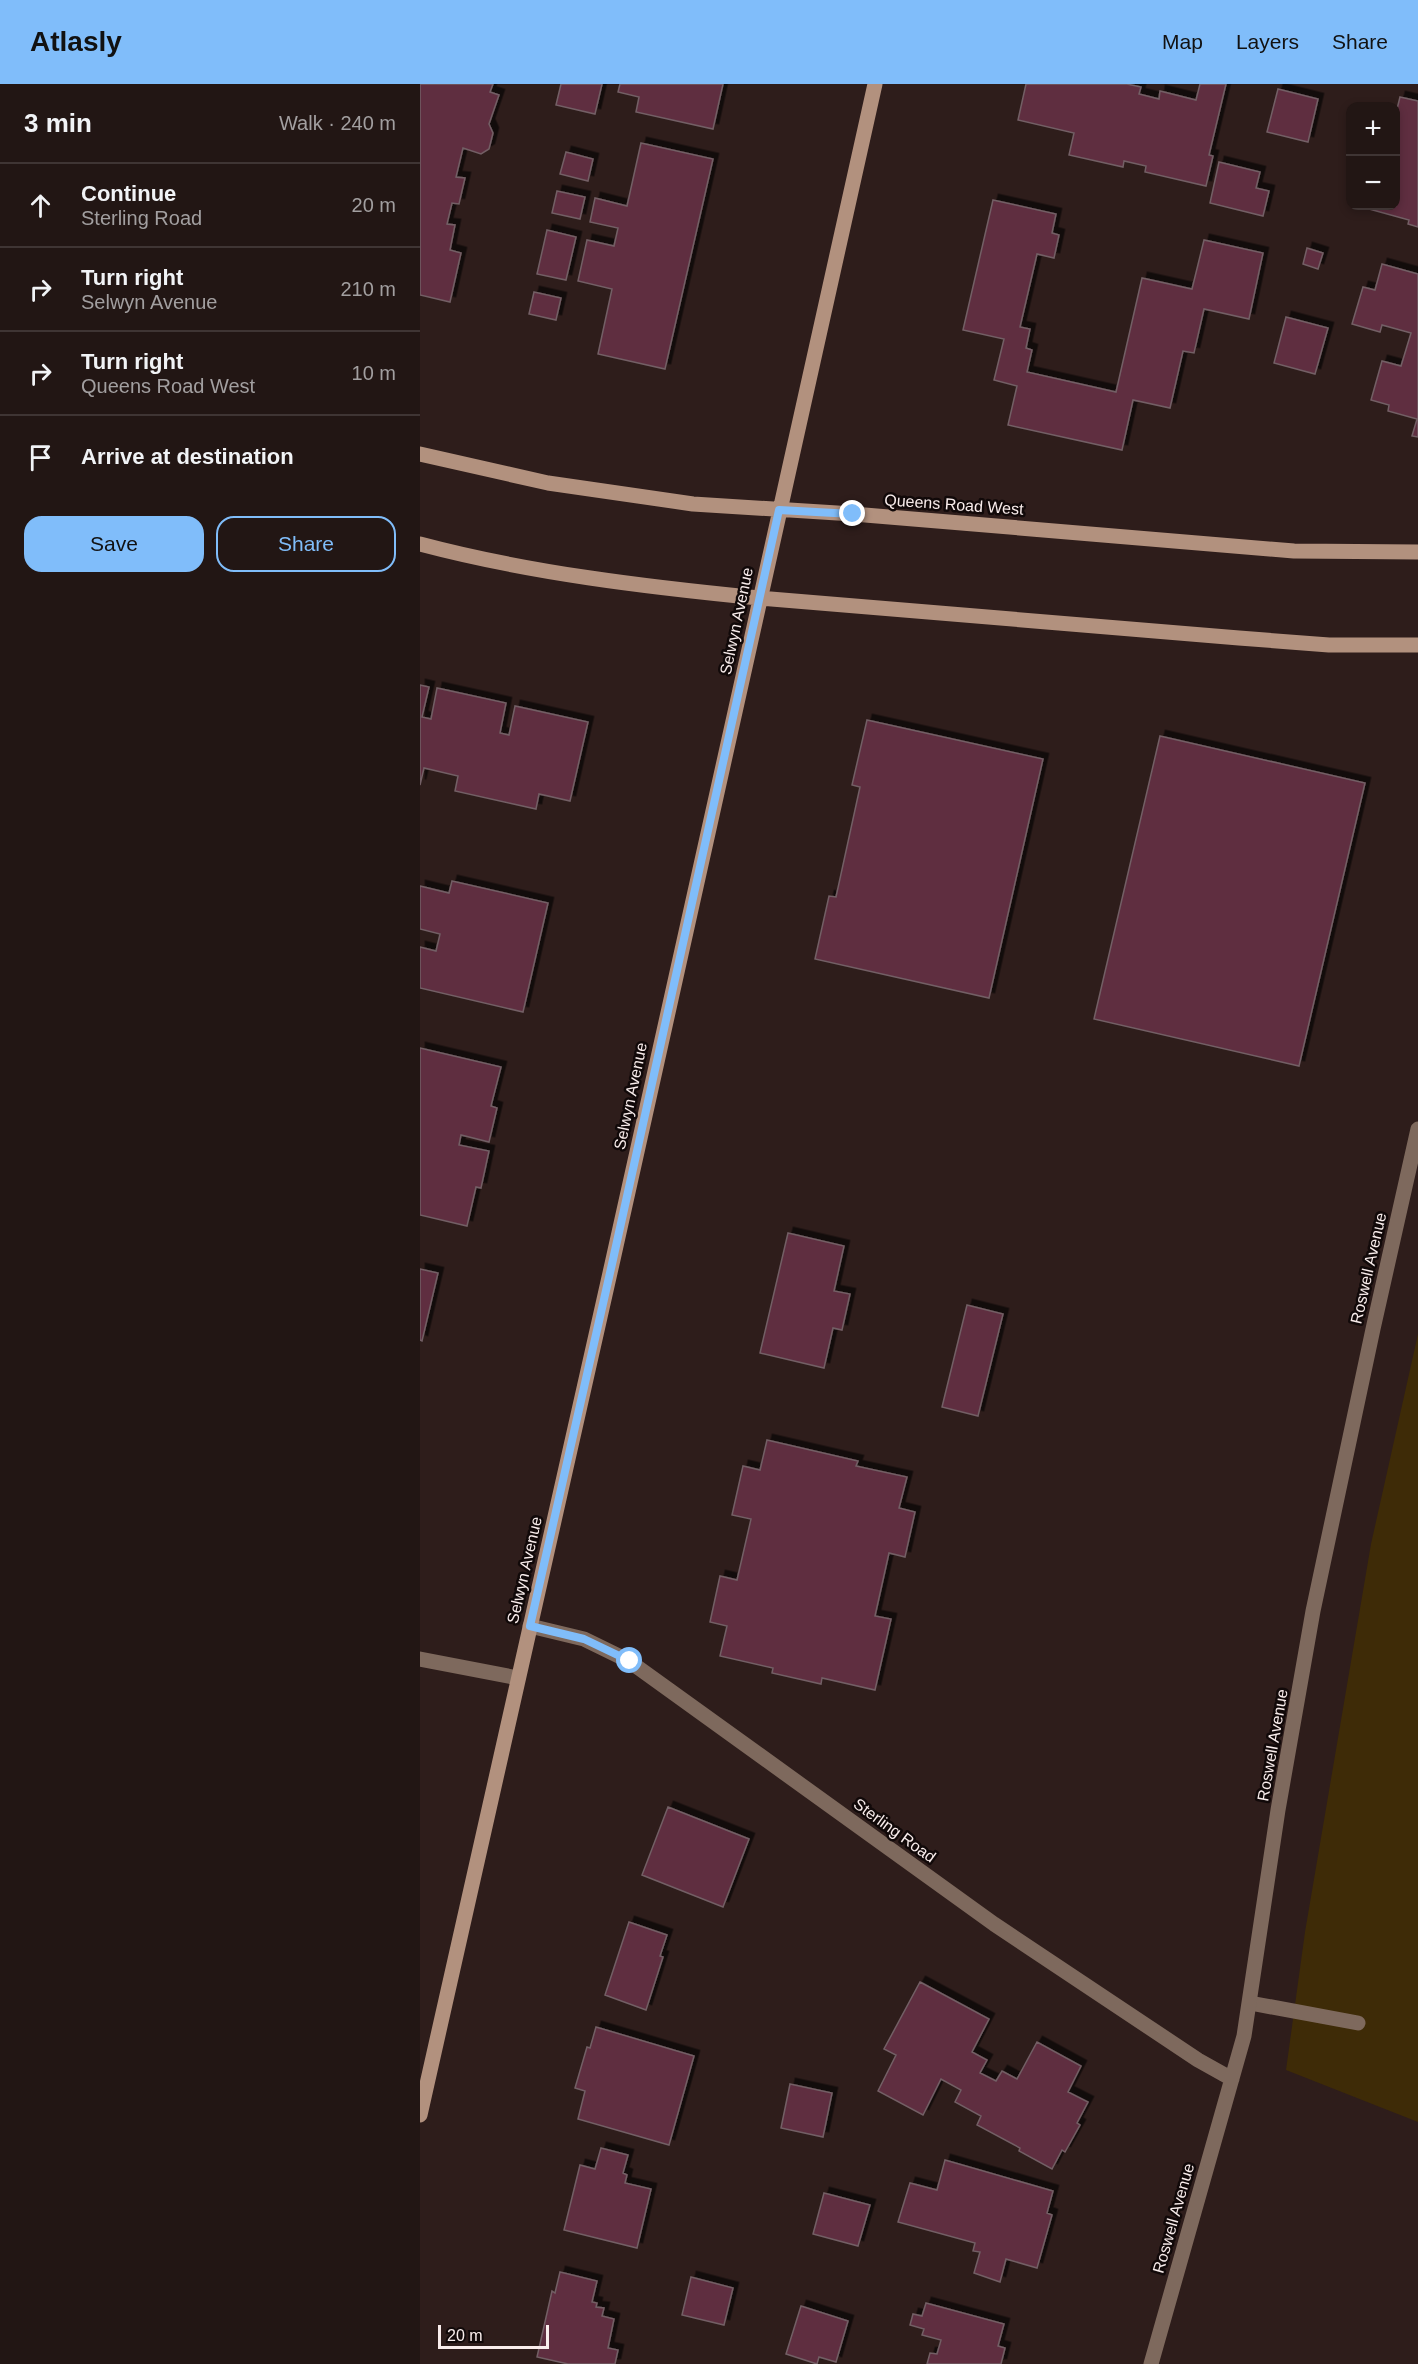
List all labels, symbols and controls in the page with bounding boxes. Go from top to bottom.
text: Atlasly [30,26,122,57]
text: Map [1162,30,1203,53]
text: Layers [1236,30,1299,53]
text: Share [1332,30,1388,53]
map controls [1346,102,1400,210]
button: + [1346,102,1400,156]
text: 3 min [24,108,92,138]
text: Walk · 240 m [279,112,396,134]
button: − [1346,156,1400,210]
text: Continue [81,181,176,206]
icon: ahead [24,189,57,222]
text: 20 m [352,194,396,216]
text: Sterling Road [81,207,202,229]
text: Turn right [81,265,183,290]
icon: right [24,273,57,306]
text: 210 m [340,278,396,300]
text: Selwyn Avenue [81,291,217,313]
text: Turn right [81,349,183,374]
icon: right [24,357,57,390]
text: 10 m [352,362,396,384]
text: Queens Road West [81,375,255,397]
icon: arrive [24,441,57,474]
text: Arrive at destination [81,444,294,469]
street label: Queens Road West [884,491,1025,518]
route end [839,500,865,526]
button: Save [24,516,204,572]
button: Share [216,516,396,572]
street label: Selwyn Avenue [717,566,756,676]
street label: Selwyn Avenue [611,1041,650,1151]
street label: Roswell Avenue [1347,1211,1390,1325]
street label: Selwyn Avenue [504,1515,545,1625]
route start [616,1647,642,1673]
street label: Roswell Avenue [1254,1688,1291,1802]
street label: Sterling Road [850,1795,939,1866]
street label: Roswell Avenue [1150,2161,1197,2275]
scale bar [438,2322,549,2350]
text: 20 m [447,2327,483,2344]

